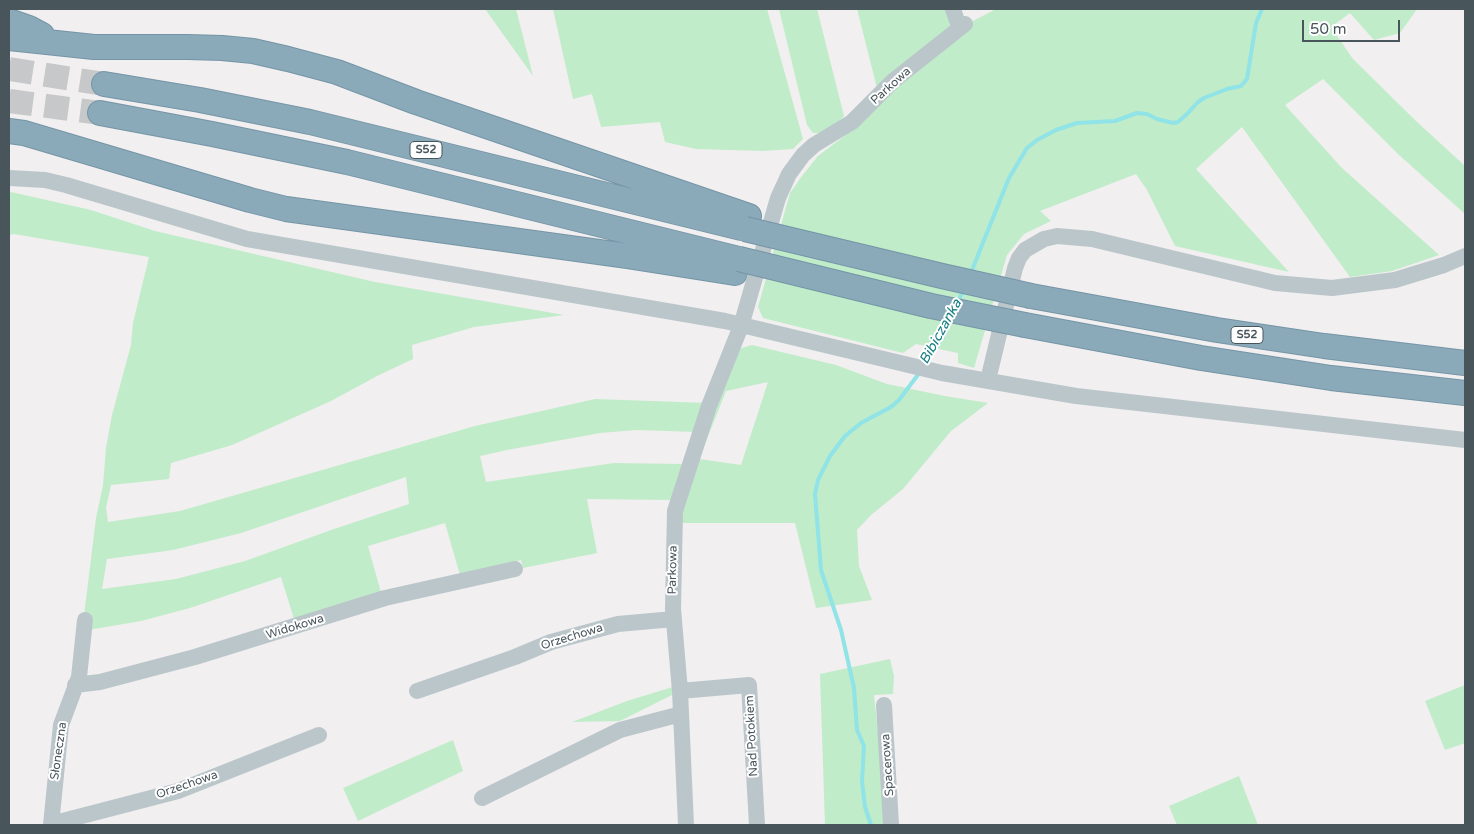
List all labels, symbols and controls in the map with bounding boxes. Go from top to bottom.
scale bar [1304,10,1402,42]
text: 50 m [1310,20,1347,38]
street label: Parkowa [868,64,914,108]
road number: S52 [410,142,442,158]
water label: Bibiczanka [916,297,966,367]
road number: S52 [1231,326,1263,344]
street label: Parkowa [665,545,681,595]
street label: Widokowa [264,611,326,643]
street label: Orzechowa [539,621,605,653]
street label: Nad Potokiem [743,695,761,777]
street label: Słoneczna [48,721,70,781]
street label: Spacerowa [879,733,897,797]
street label: Orzechowa [154,768,220,802]

